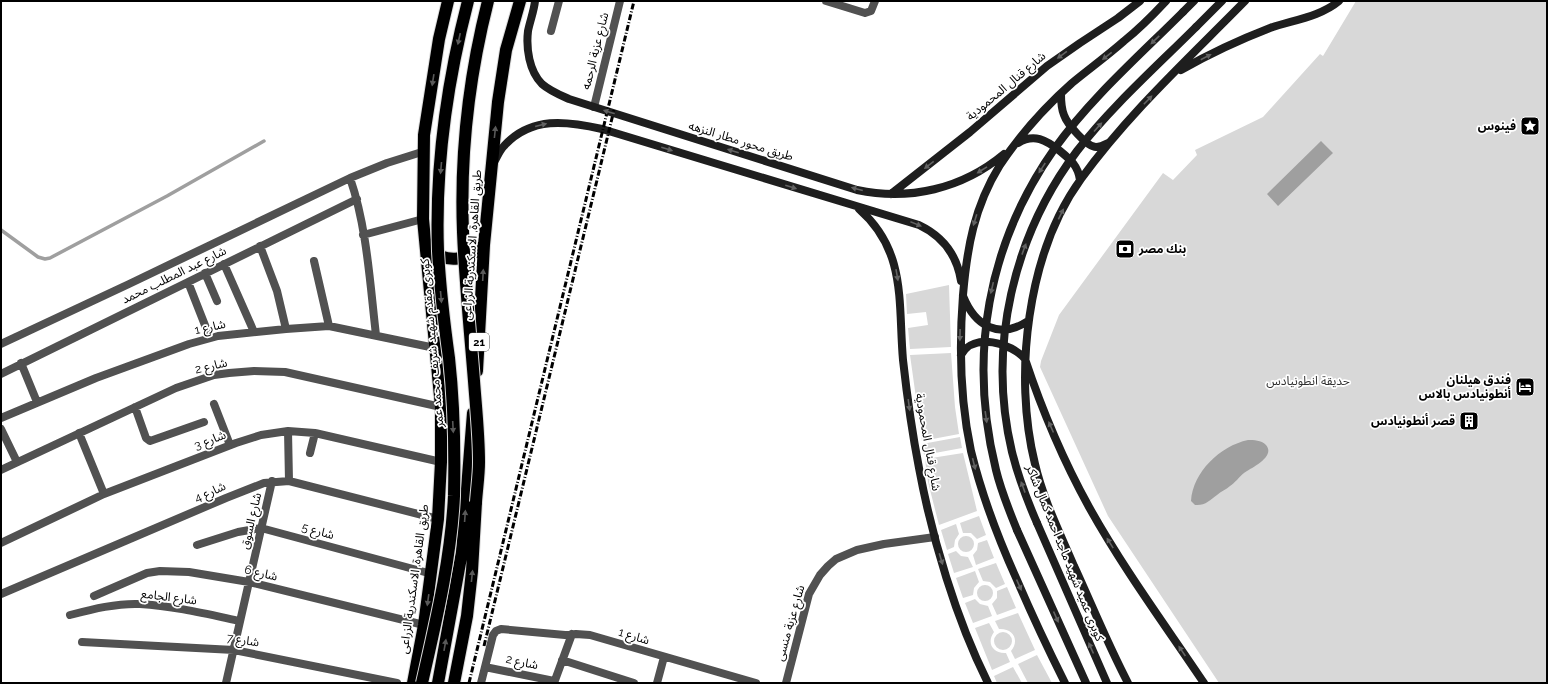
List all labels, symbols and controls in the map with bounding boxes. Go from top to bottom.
street label: شارع عزبة الرحمه [579,11,613,92]
one-way arrow [456,33,462,45]
one-way arrow [1150,35,1160,45]
street label: شارع قنال المحمودية [964,49,1050,125]
one-way arrow [1056,51,1067,60]
one-way arrow [1101,51,1112,60]
one-way arrow [1200,54,1211,60]
one-way arrow [430,74,436,86]
one-way arrow [1143,95,1153,105]
one-way arrow [602,108,614,114]
place icon: فينوس [1519,115,1541,137]
street label: طريق محور مطار النزهه [687,118,795,165]
place label: فينوس [1478,119,1516,133]
one-way arrow [535,121,547,127]
one-way arrow [1093,122,1102,132]
one-way arrow [492,125,498,138]
one-way arrow [661,146,673,152]
one-way arrow [726,148,738,154]
one-way arrow [924,160,935,169]
one-way arrow [437,161,444,174]
one-way arrow [1038,163,1046,174]
one-way arrow [976,167,988,174]
street label: طريق القاهرة, الاسكندرية الزراعى [460,169,485,321]
one-way arrow [786,184,798,190]
one-way arrow [851,186,863,192]
one-way arrow [1058,208,1064,220]
one-way arrow [972,214,978,226]
one-way arrow [910,222,922,228]
bank icon: بنك مصر [1114,238,1136,260]
place label: بنك مصر [1138,242,1187,256]
one-way arrow [1021,243,1027,255]
street label: شارع عبد المطلب محمد [119,244,229,308]
street label: كوبرى مقدم شهيد شريف محمد عمر [418,257,448,429]
one-way arrow [479,269,486,281]
one-way arrow [894,269,900,281]
one-way arrow [989,282,995,294]
one-way arrow [438,291,445,303]
street label: شارع 1 [193,317,227,339]
one-way arrow [957,329,964,341]
road number: 21 [469,333,489,351]
street label: شارع 2 [193,355,229,378]
place label: فندق هيلنان أنطونيادس بالاس [1419,373,1511,401]
park label: حديقة انطونيادس [1266,374,1350,388]
hotel icon: فندق هيلنان أنطونيادس بالاس [1514,376,1536,398]
street label: شارع قنال المحمودية [911,392,944,492]
one-way arrow [906,399,912,411]
building icon: قصر أنطونيادس [1458,410,1480,432]
one-way arrow [983,411,989,423]
place label: قصر أنطونيادس [1371,413,1455,428]
one-way arrow [450,421,457,433]
one-way arrow [1048,421,1054,433]
street label: شارع 3 [192,428,229,454]
one-way arrow [972,457,978,470]
street label: كوبرى عميد شهيد ماجد احمد كمال شاكر [1023,462,1107,644]
street label: شارع 4 [192,479,229,507]
one-way arrow [1019,480,1025,492]
street label: شارع السوق [238,491,266,551]
street label: طريق القاهرة, الاسكندرية الزراعى [397,503,432,655]
one-way arrow [461,510,468,522]
street label: شارع 5 [300,520,336,544]
one-way arrow [1106,538,1114,548]
one-way arrow [939,553,945,565]
street label: شارع 6 [243,562,279,586]
one-way arrow [469,570,475,582]
one-way arrow [1016,580,1022,591]
street label: شارع عزبة منسى [772,583,809,663]
street label: شارع الجامع [140,587,198,609]
one-way arrow [425,594,431,606]
one-way arrow [1054,611,1060,623]
street label: شارع 1 [616,625,651,649]
street label: شارع 7 [225,631,260,651]
one-way arrow [442,639,448,651]
one-way arrow [1087,641,1093,653]
one-way arrow [1178,645,1186,656]
street label: شارع 2 [504,652,539,674]

